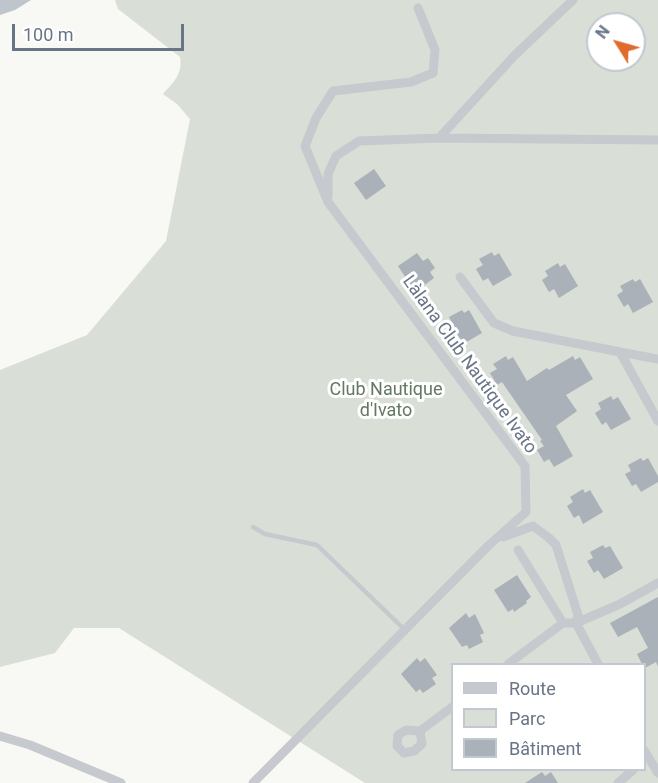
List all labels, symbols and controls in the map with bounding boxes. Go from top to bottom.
scale bar [15,12,188,50]
north arrow [586,12,646,72]
text: N [592,22,614,42]
text: 100 m [23,24,74,45]
street label: Làlana Club Nautique Ivato [397,272,541,458]
park label: Club Nautique d'Ivato [329,379,443,422]
legend [451,663,646,771]
text: Route [509,678,556,699]
text: Parc [509,708,545,729]
text: Bâtiment [509,738,581,759]

